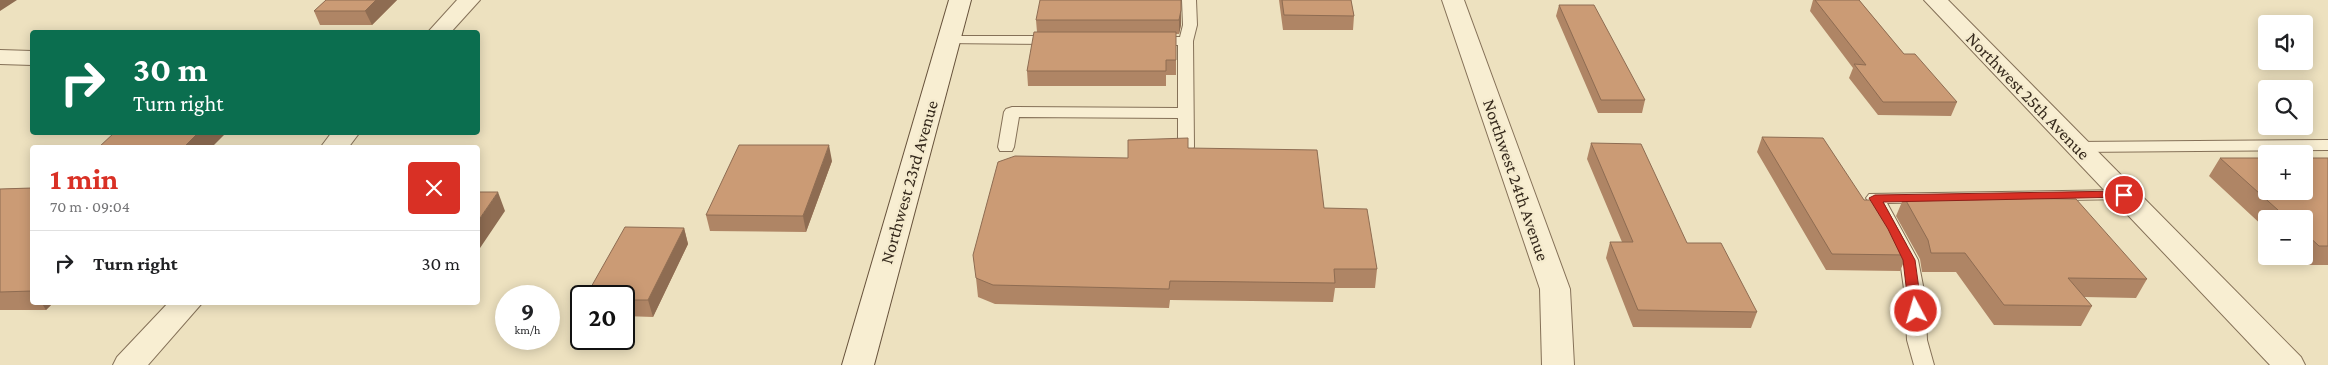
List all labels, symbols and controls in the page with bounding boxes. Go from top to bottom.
map controls [2258,15,2313,265]
button: sound [2258,15,2313,70]
street label: Northwest 25th Avenue [1962,28,2094,164]
icon: right [50,50,115,115]
text: 30 m [133,50,208,89]
button: search [2258,80,2313,135]
text: Turn right [133,91,224,116]
street label: Northwest 24th Avenue [1479,96,1553,264]
street label: Northwest 23rd Avenue [876,98,942,266]
button: + [2258,145,2313,200]
text: 1 min [50,162,118,195]
button: close [408,162,460,214]
pin [2103,174,2145,216]
icon: arrive [2110,181,2138,209]
text: 70 m · 09:04 [50,198,130,215]
button: − [2258,210,2313,265]
icon: right [50,249,78,277]
text: Turn right [93,253,178,274]
text: 30 m [421,253,460,274]
position arrow [1889,284,1941,336]
speed limit sign: 20 [570,285,635,350]
text: 9 [521,298,534,325]
text: km/h [515,323,540,337]

